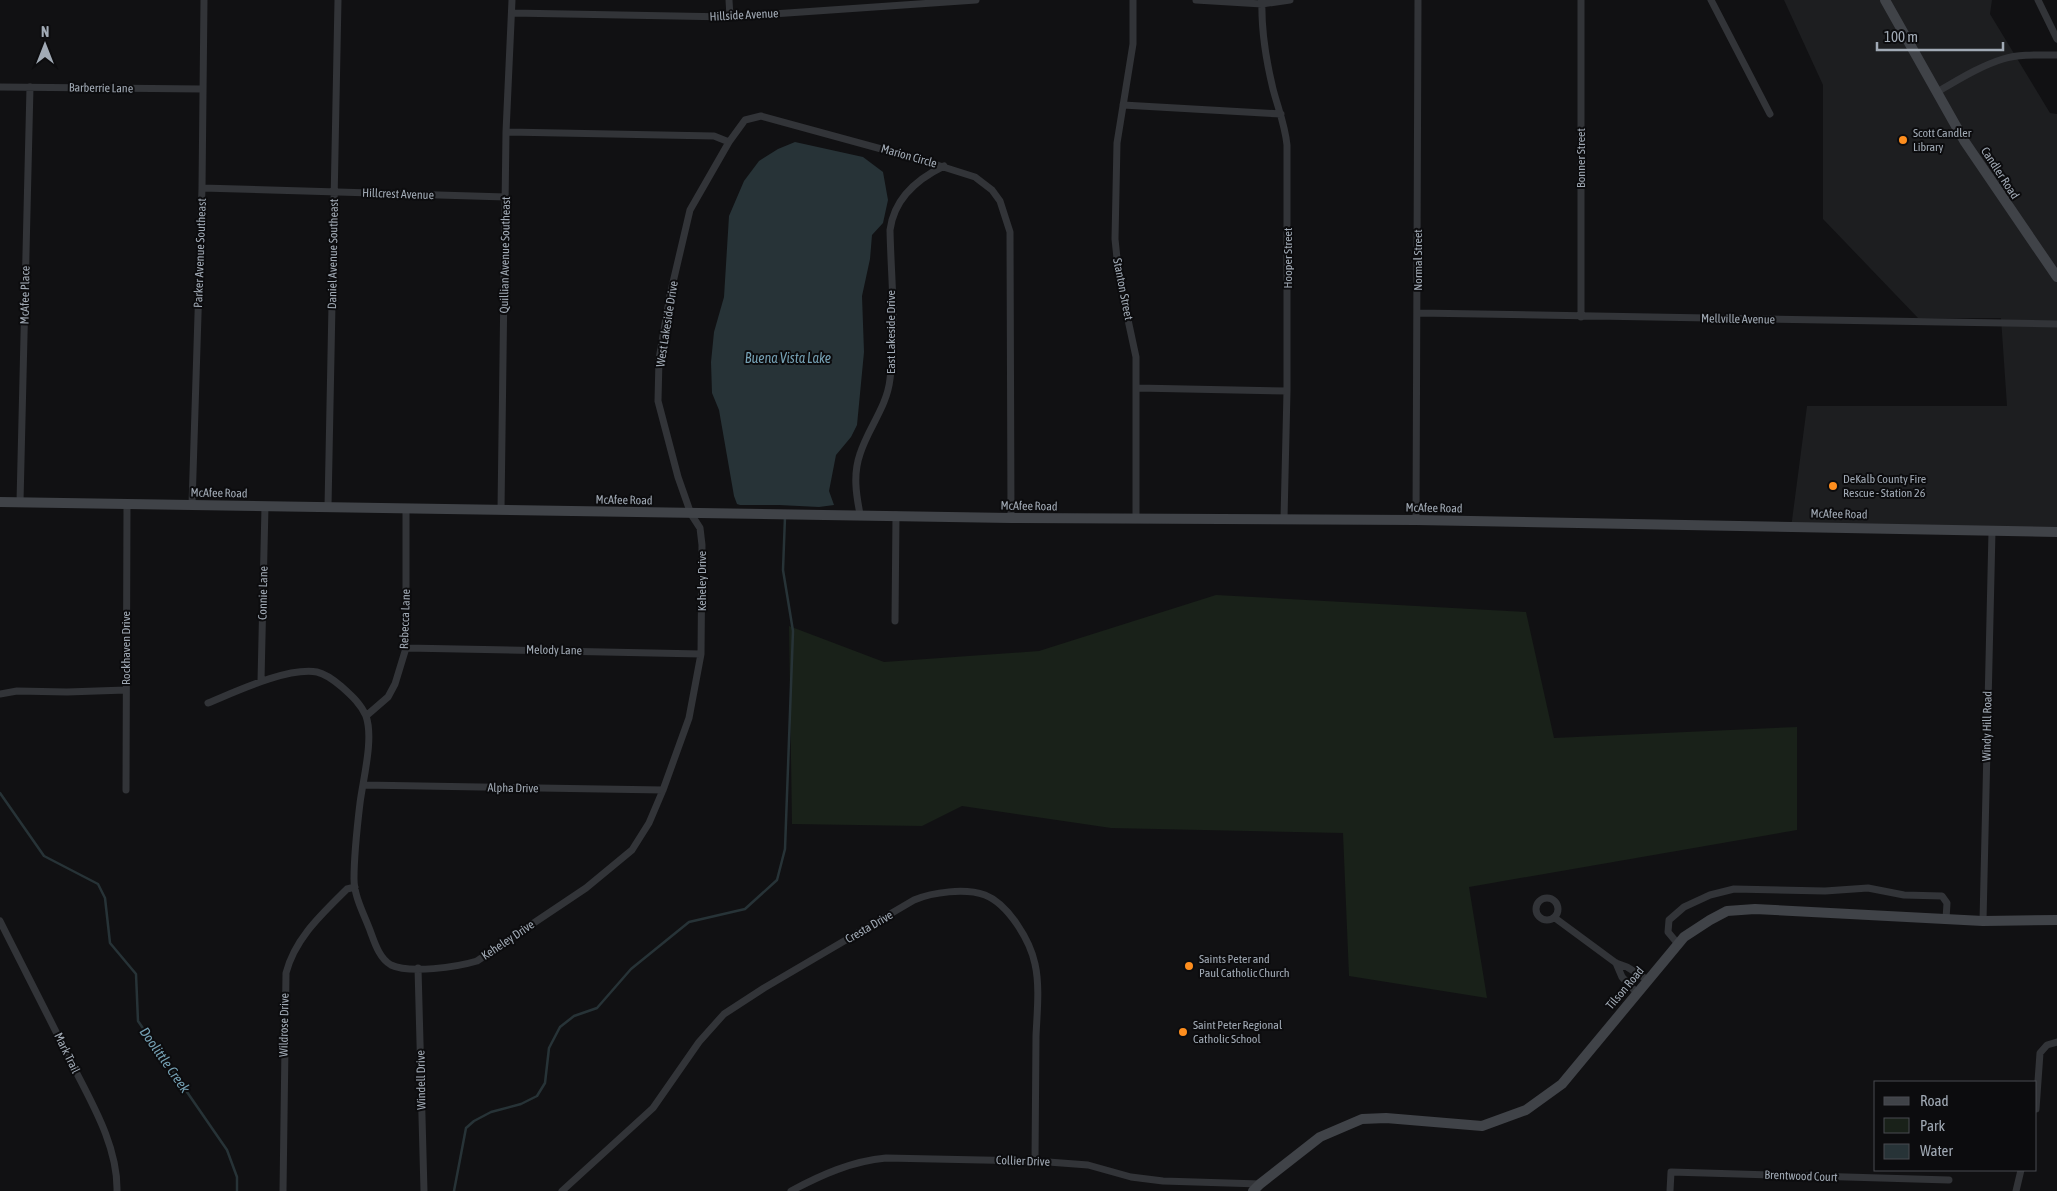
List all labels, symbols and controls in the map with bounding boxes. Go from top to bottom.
street label: Hillside Avenue [709,6,779,24]
north arrow [20,20,70,70]
scale bar [1877,20,2003,52]
text: N [41,24,49,40]
text: 100 m [1884,28,1918,45]
street label: Barberrie Lane [69,80,133,96]
place label: Scott Candler Library [1913,126,1972,154]
street label: Bonner Street [1574,127,1588,188]
marker: Scott Candler Library [1897,134,1909,146]
street label: Marion Circle [879,141,939,171]
street label: Candler Road [1978,144,2022,202]
street label: Hillcrest Avenue [362,186,434,202]
street label: Quillian Avenue Southeast [497,196,513,314]
street label: Parker Avenue Southeast [191,197,209,308]
street label: Daniel Avenue Southeast [325,198,341,309]
street label: Hooper Street [1281,227,1295,288]
street label: Normal Street [1411,229,1425,291]
street label: Stanton Street [1110,257,1136,322]
street label: McAfee Place [17,266,33,324]
street label: West Lakeside Drive [653,280,681,368]
street label: East Lakeside Drive [884,290,898,374]
street label: Mellville Avenue [1701,311,1775,327]
water label: Buena Vista Lake [745,350,831,366]
place label: DeKalb County Fire Rescue - Station 26 [1843,472,1926,500]
marker: DeKalb County Fire Rescue - Station 26 [1827,480,1839,492]
street label: McAfee Road [190,486,248,500]
street label: McAfee Road [595,493,653,507]
street label: McAfee Road [1000,499,1058,513]
street label: McAfee Road [1405,501,1463,515]
street label: McAfee Road [1810,507,1868,521]
street label: Keheley Drive [695,551,709,611]
street label: Connie Lane [256,566,270,620]
street label: Rebecca Lane [397,589,413,649]
street label: Rockhaven Drive [119,611,133,685]
street label: Melody Lane [526,643,582,657]
street label: Windy Hill Road [1979,691,1995,761]
street label: Alpha Drive [487,781,539,795]
street label: Cresta Drive [843,908,895,946]
street label: Keheley Drive [479,917,537,963]
place label: Saints Peter and Paul Catholic Church [1199,952,1290,980]
marker: Saints Peter and Paul Catholic Church [1183,960,1195,972]
street label: Tilson Road [1603,964,1647,1012]
street label: Wildrose Drive [276,993,292,1057]
place label: Saint Peter Regional Catholic School [1193,1018,1283,1046]
water label: Doolittle Creek [137,1024,194,1097]
marker: Saint Peter Regional Catholic School [1177,1026,1189,1038]
street label: Mark Trail [51,1030,83,1076]
street label: Windell Drive [413,1050,429,1110]
legend [1874,1081,2037,1171]
text: Road [1920,1092,1949,1109]
text: Park [1920,1117,1945,1134]
text: Water [1920,1142,1953,1159]
street label: Collier Drive [996,1153,1050,1169]
street label: Brentwood Court [1764,1168,1838,1184]

